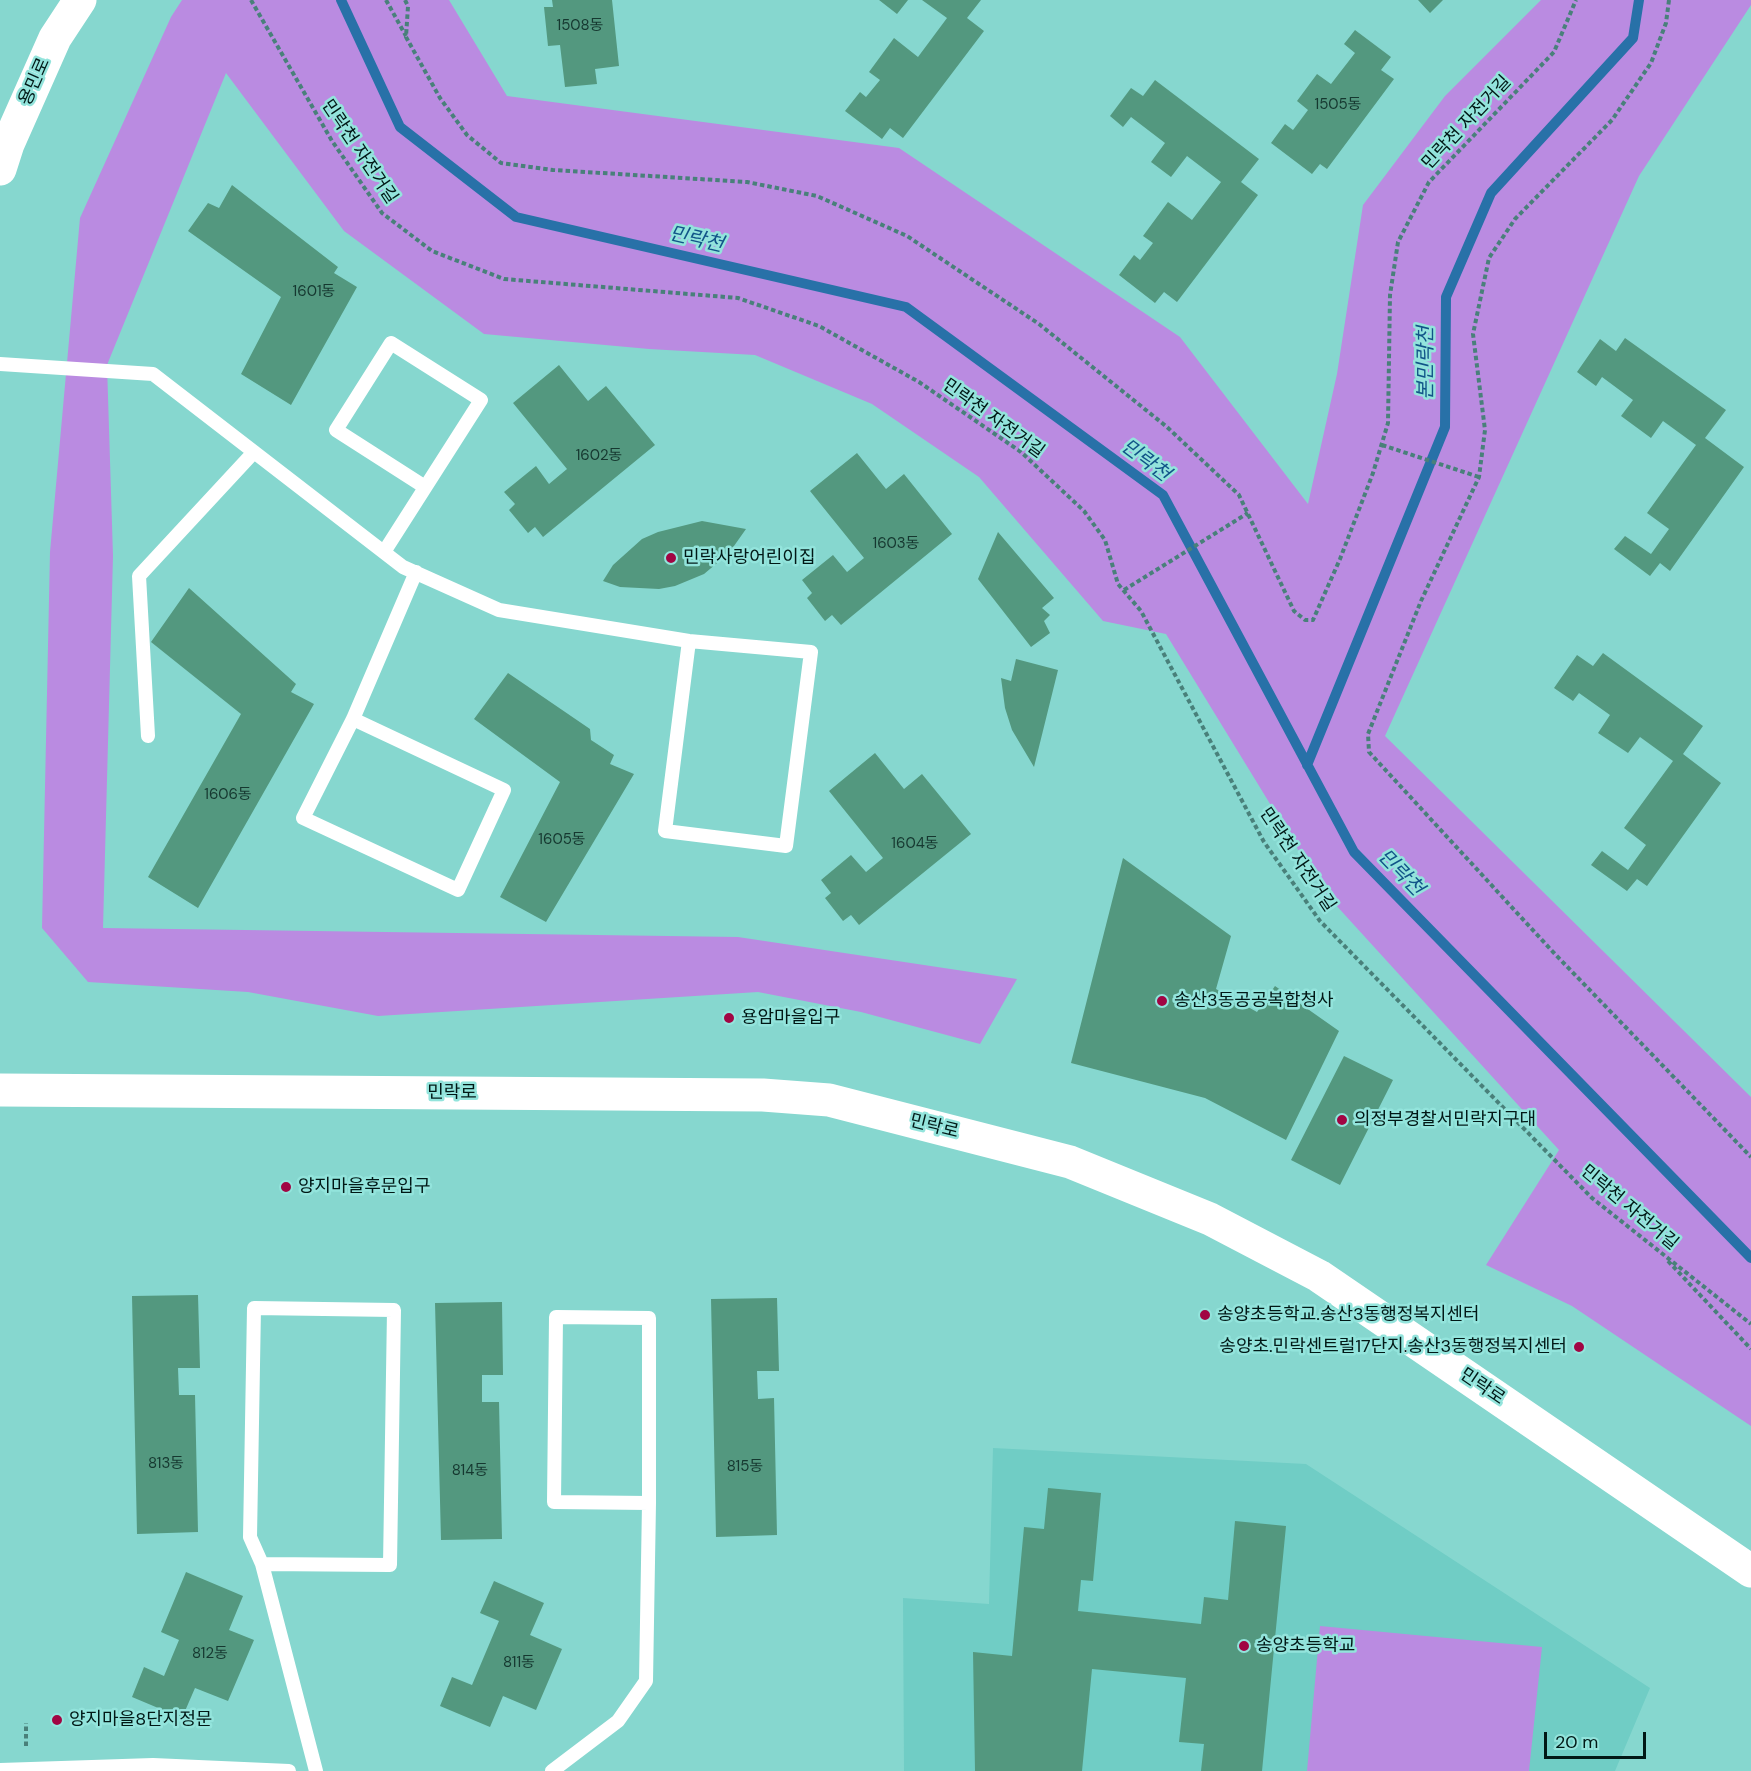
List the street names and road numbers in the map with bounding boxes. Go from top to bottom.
street label: 용민로 [15,55,55,109]
street label: 민락천 자전거길 [1418,71,1516,175]
street label: 민락천 자전거길 [316,96,402,208]
street label: 민락천 자전거길 [938,375,1048,463]
street label: 민락천 자전거길 [1254,804,1340,916]
street label: 민락로 [427,1082,477,1104]
street label: 민락로 [907,1111,961,1143]
street label: 민락천 자전거길 [1576,1161,1682,1255]
street label: 민락로 [1455,1364,1509,1410]

